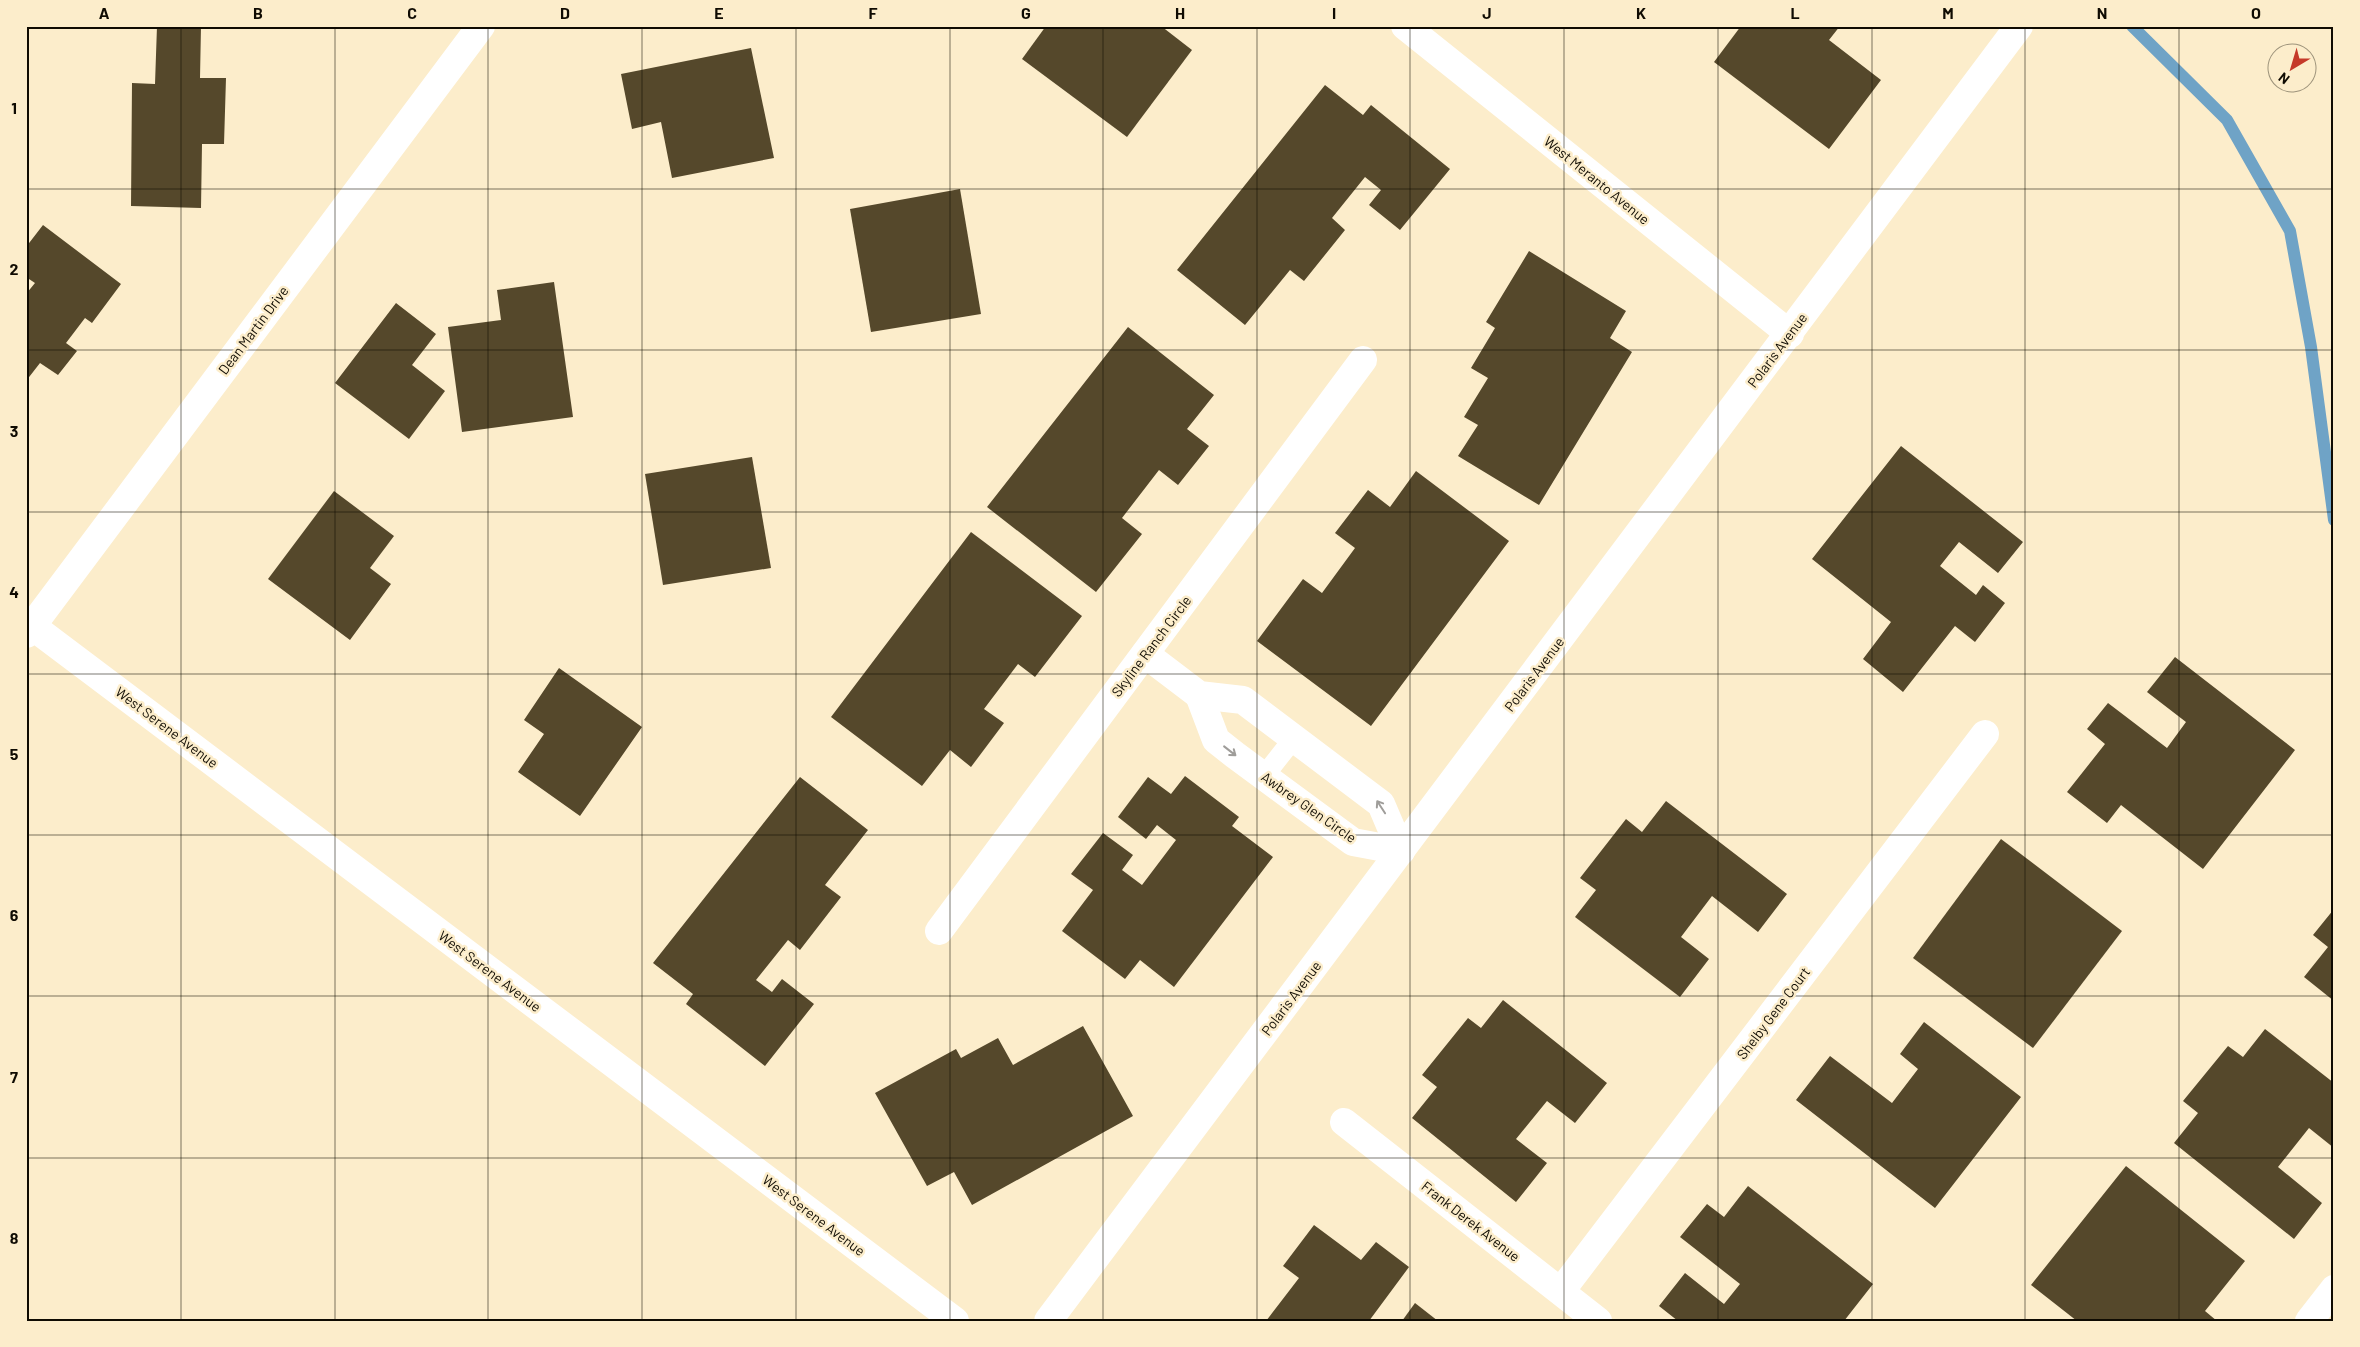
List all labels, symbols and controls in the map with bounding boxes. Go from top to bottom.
text: A [99,3,110,22]
text: B [253,3,263,22]
text: C [407,3,417,22]
text: D [560,3,570,22]
text: E [714,3,724,22]
text: F [869,3,878,22]
text: G [1021,3,1031,22]
text: H [1175,3,1185,22]
text: I [1332,3,1336,22]
text: J [1482,3,1492,22]
text: K [1636,3,1646,22]
text: L [1790,3,1800,22]
text: M [1942,3,1954,22]
text: N [2097,3,2107,22]
text: O [2251,3,2261,22]
north arrow [2268,42,2318,92]
text: N [2275,69,2293,88]
text: 1 [11,98,17,117]
street label: West Meranto Avenue [1541,132,1653,228]
text: 2 [10,259,19,278]
street label: Dean Martin Drive [214,282,292,378]
street label: Polaris Avenue [1744,309,1810,391]
text: 3 [10,421,18,440]
text: 4 [9,582,19,601]
street label: Skyline Ranch Circle [1107,592,1195,700]
street label: Polaris Avenue [1501,633,1567,715]
street label: West Serene Avenue [112,683,222,771]
text: 5 [10,744,19,763]
one-way arrow [1223,746,1237,756]
street label: Awbrey Glen Circle [1258,768,1360,846]
one-way arrow [1376,800,1387,814]
text: 6 [10,905,19,924]
street label: West Serene Avenue [435,927,545,1015]
street label: Polaris Avenue [1258,957,1324,1039]
street label: Shelby Gene Court [1733,964,1813,1062]
text: 7 [10,1067,18,1086]
street label: West Serene Avenue [759,1171,869,1259]
street label: Frank Derek Avenue [1418,1177,1524,1265]
text: 8 [10,1228,19,1247]

